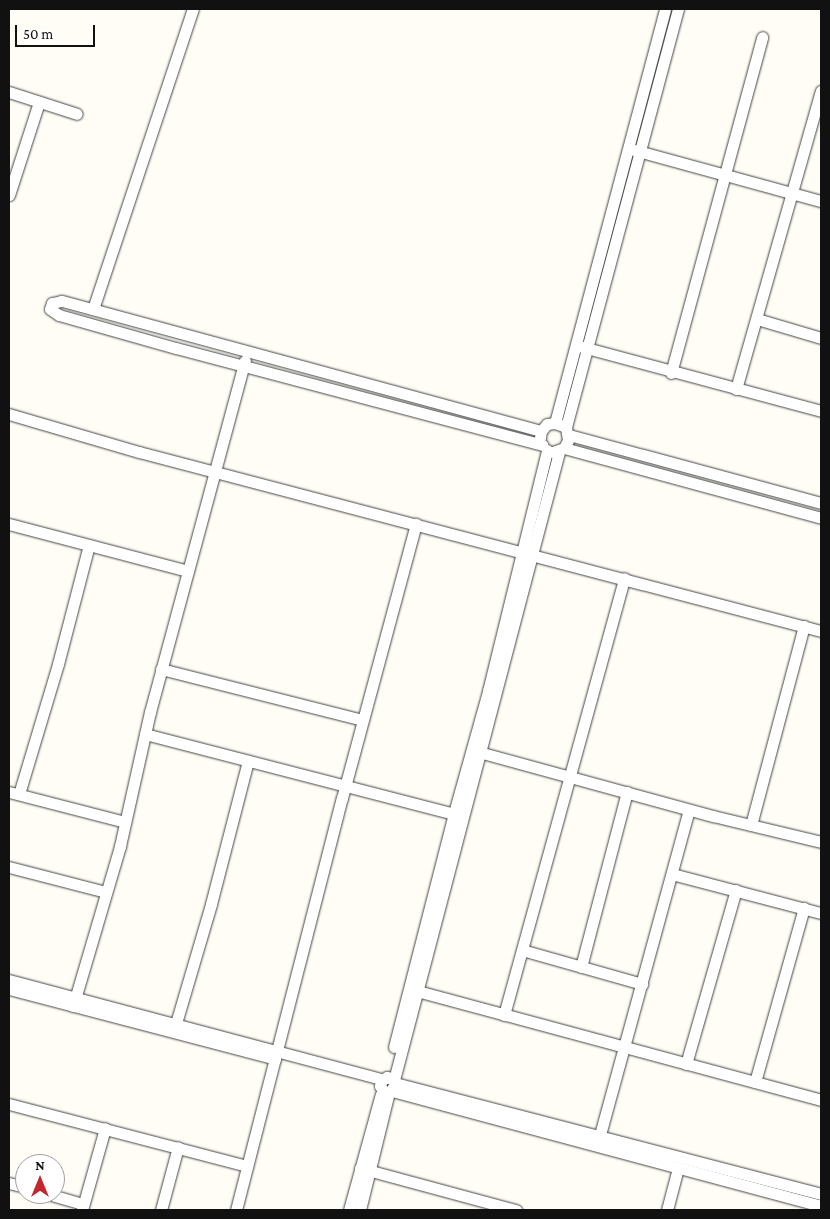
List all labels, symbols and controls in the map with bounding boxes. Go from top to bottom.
scale bar [18,15,98,47]
text: 50 m [23,26,53,42]
north arrow [15,1154,65,1204]
text: N [35,1157,45,1173]

